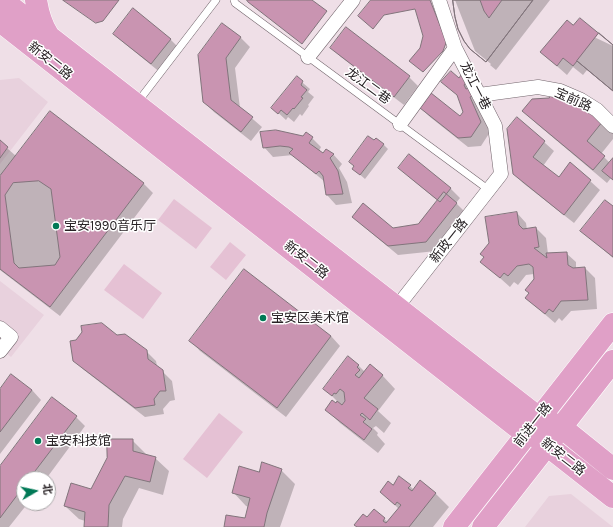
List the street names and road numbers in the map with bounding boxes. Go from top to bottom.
street label: 新安二路 [25,39,75,83]
street label: 龙江一巷 [456,59,494,113]
street label: 龙江二巷 [342,64,394,108]
street label: 宝前路 [552,85,594,115]
street label: 新政一路 [427,216,471,266]
street label: 新安二路 [281,238,331,282]
street label: 前进一路 [511,400,555,450]
street label: 新安二路 [538,435,588,479]

